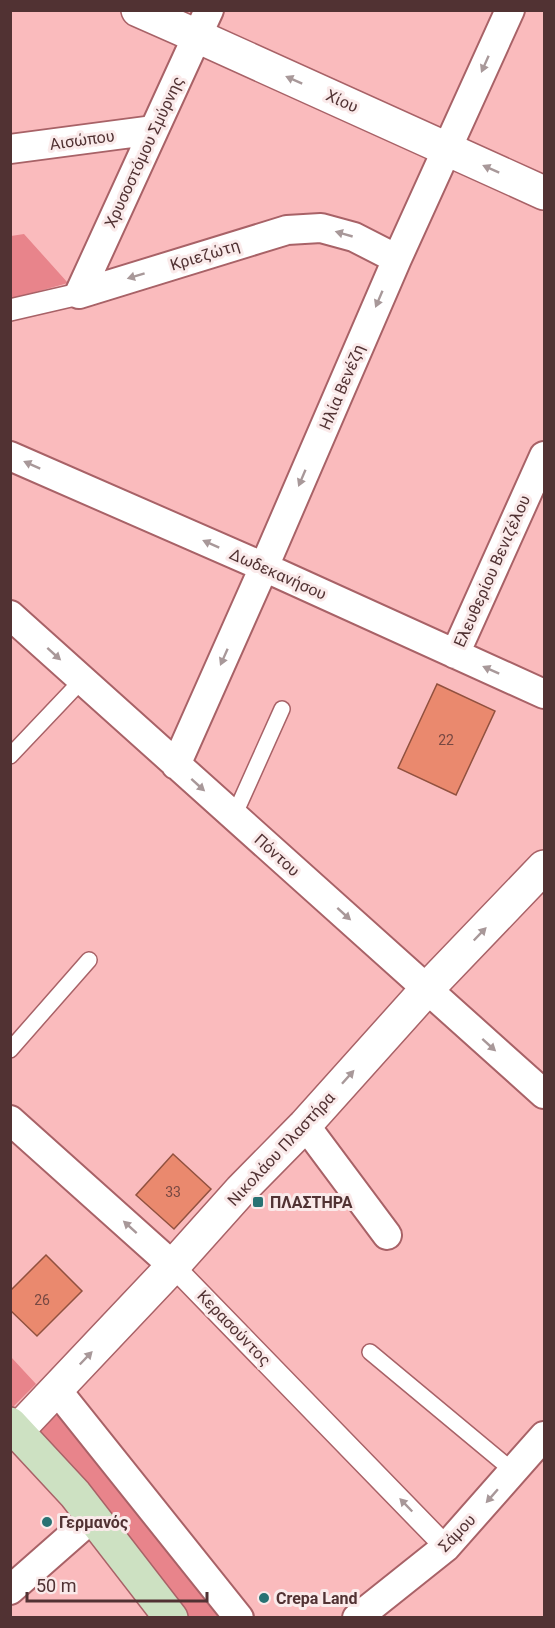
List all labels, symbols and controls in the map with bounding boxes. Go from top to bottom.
one-way arrow [481,55,490,72]
street label: Χρυσοστόμου Σμύρνης [101,73,187,231]
one-way arrow [286,75,303,84]
street label: Χίου [323,86,361,116]
street label: Αισώπου [48,126,116,154]
one-way arrow [483,164,500,173]
one-way arrow [335,229,353,238]
street label: Κριεζώτη [168,235,242,275]
one-way arrow [127,272,145,281]
one-way arrow [374,290,384,308]
street label: Ηλία Βενέζη [316,342,368,432]
one-way arrow [23,460,41,470]
one-way arrow [297,469,307,487]
street label: Ελευθερίου Βενιζέλου [450,492,534,650]
one-way arrow [202,539,219,548]
street label: Δωδεκανήσου [227,544,329,604]
one-way arrow [46,647,61,660]
one-way arrow [220,648,229,665]
one-way arrow [483,665,500,674]
house number: 22 [438,732,454,748]
one-way arrow [191,778,206,792]
street label: Πόντου [250,830,304,880]
one-way arrow [336,907,351,920]
one-way arrow [473,926,487,941]
one-way arrow [481,1038,496,1051]
one-way arrow [341,1070,354,1085]
street label: Νικολάου Πλαστήρα [223,1088,339,1210]
house number: 33 [165,1184,181,1200]
place label: ΠΛΑΣΤΗΡΑ [270,1193,353,1212]
marker: ΠΛΑΣΤΗΡΑ [251,1195,265,1209]
one-way arrow [122,1220,137,1234]
street label: Κερασούντος [193,1286,275,1370]
house number: 26 [34,1292,50,1308]
one-way arrow [78,1351,92,1365]
one-way arrow [485,1488,499,1503]
one-way arrow [399,1498,413,1512]
street label: Σάμου [434,1510,480,1556]
place label: Γερμανός [59,1513,128,1532]
marker: Γερμανός [40,1515,54,1529]
scale bar [27,1565,207,1603]
text: 50 m [36,1575,76,1596]
place label: Crepa Land [276,1589,358,1608]
marker: Crepa Land [257,1591,271,1605]

